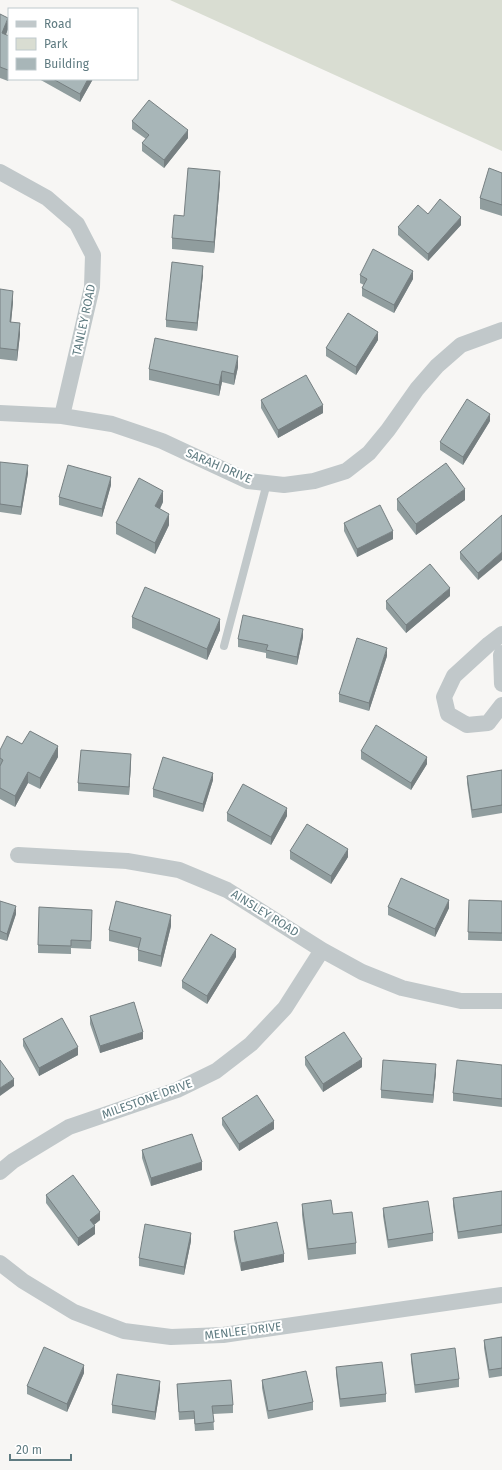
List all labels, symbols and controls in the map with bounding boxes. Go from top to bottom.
legend [8,8,138,80]
text: Road [44,17,72,31]
text: Park [44,37,68,51]
text: Building [44,57,90,71]
street label: TANLEY ROAD [70,283,98,357]
street label: SARAH DRIVE [184,446,254,486]
street label: AINSLEY ROAD [229,887,302,940]
street label: MILESTONE DRIVE [100,1076,194,1122]
street label: MENLEE DRIVE [204,1319,282,1343]
scale bar [10,1436,71,1462]
text: 20 m [16,1443,42,1457]

